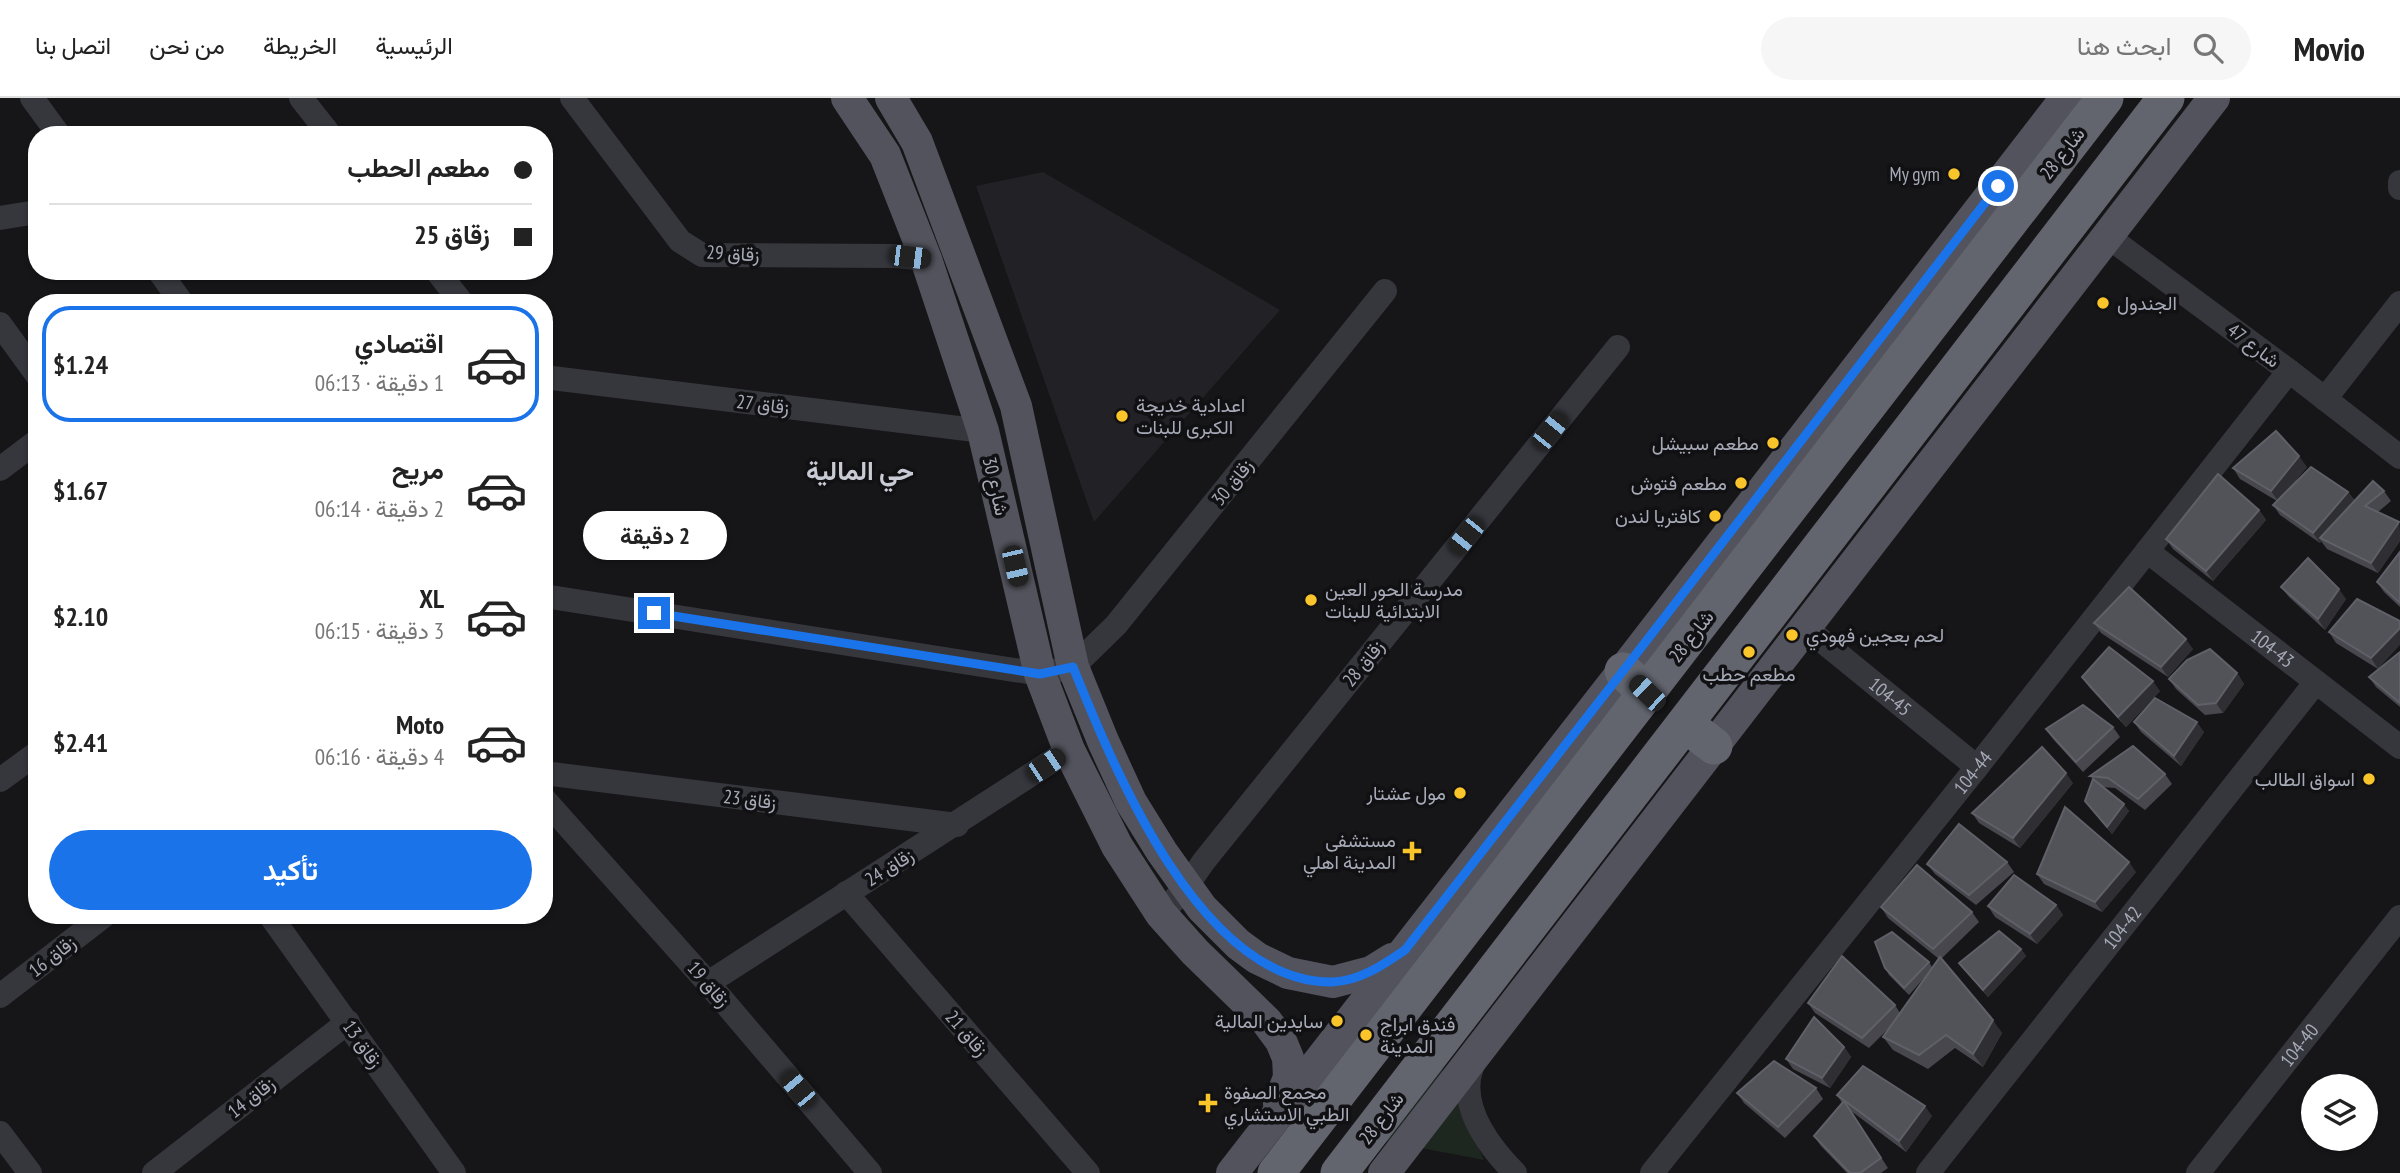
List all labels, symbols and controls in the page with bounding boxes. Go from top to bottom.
search box [1761,17,2251,80]
text: Movio [2293,27,2365,70]
text: ابحث هنا [2077,29,2171,62]
icon: search [2189,29,2227,67]
text: اتصل بنا [35,30,111,61]
text: من نحن [149,30,225,61]
text: الخريطة [263,30,337,61]
text: الرئيسية [375,30,453,61]
street label: شارع 28 [2034,122,2091,184]
text: مطعم الحطب [347,151,490,184]
place label: My gym [1890,162,1940,186]
marker: My gym [1946,166,1962,182]
route start [1982,170,2014,202]
text: زقاق 25 [414,218,490,251]
street label: زقاق 29 [706,240,760,266]
car [888,244,933,270]
place label: الجندول [2117,291,2177,315]
marker: الجندول [2095,295,2111,311]
street label: شارع 47 [2222,318,2285,373]
text: اقتصادي [355,327,444,360]
icon: car [465,333,528,396]
text: $1.24 [53,348,108,381]
text: 1 دقيقة · 06:13 [315,368,444,397]
street label: زقاق 27 [735,389,791,419]
place label: اعدادية خديجة الكبرى للبنات [1136,393,1245,439]
marker: اعدادية خديجة الكبرى للبنات [1114,408,1130,424]
car [1529,408,1572,454]
place label: مطعم سبيشل [1652,431,1759,456]
marker: مطعم سبيشل [1765,435,1781,451]
text: مريح [392,453,444,486]
district label: حي المالية [806,454,914,493]
street label: شارع 30 [977,454,1014,518]
street label: زقاق 30 [1206,454,1258,510]
icon: car [465,459,528,522]
place label: مطعم فتوش [1631,471,1727,496]
text: $1.67 [53,474,108,507]
marker: مطعم فتوش [1733,475,1749,491]
text: 2 دقيقة · 06:14 [315,494,444,523]
place label: كافتريا لندن [1615,504,1701,528]
marker: كافتريا لندن [1707,508,1723,524]
callout: 2 دقيقة [582,512,726,560]
car [1445,513,1488,559]
text: 2 دقيقة [620,521,690,550]
car [1001,543,1030,589]
place label: مدرسة الحور العين الابتدائية للبنات [1325,577,1463,623]
text: XL [419,582,444,615]
icon: car [465,585,528,648]
marker: مدرسة الحور العين الابتدائية للبنات [1303,592,1319,608]
route end [638,597,670,629]
text: $2.10 [53,600,108,633]
street label: شارع 28 [1663,605,1720,667]
text: 3 دقيقة · 06:15 [315,616,444,645]
place label: لحم بعجين فهودي [1806,623,1944,651]
street label: 104-43 [2246,624,2299,673]
marker: لحم بعجين فهودي [1784,627,1800,643]
street label: زقاق 28 [1337,635,1389,691]
marker: مطعم حطب [1741,644,1757,660]
place label: مطعم حطب [1702,662,1796,687]
car [1625,671,1670,715]
street label: 104-45 [1864,672,1917,721]
text: Moto [396,708,444,741]
icon: car [465,711,528,774]
text: $2.41 [53,726,108,759]
text: 4 دقيقة · 06:16 [315,742,444,771]
car [1023,745,1070,785]
street label: 104-44 [1948,746,1997,799]
place label: اسواق الطالب [2255,767,2355,791]
marker: اسواق الطالب [2361,771,2377,787]
place label: مول عشتار [1366,781,1446,805]
street label: زقاق 23 [722,784,778,814]
marker: مول عشتار [1452,785,1468,801]
place label: مستشفى المدينة اهلي [1303,828,1396,878]
button: تأكيد [49,830,532,910]
marker: مستشفى المدينة اهلي [1402,841,1422,861]
street label: زقاق 24 [860,843,918,891]
street label: 104-42 [2098,901,2146,954]
street label: زقاق 16 [24,930,80,982]
street label: زقاق 19 [683,956,735,1012]
street label: زقاق 21 [941,1005,993,1061]
place label: سايدين المالية [1215,1009,1323,1033]
place label: فندق ابراج المدينة [1380,1012,1456,1058]
marker: سايدين المالية [1329,1013,1345,1029]
street label: زقاق 13 [338,1015,388,1073]
street label: 104-40 [2275,1019,2323,1071]
marker: فندق ابراج المدينة [1358,1027,1374,1043]
car [777,1066,820,1112]
street label: زقاق 14 [223,1071,279,1123]
map controls [2301,1074,2378,1151]
button: layers [2301,1074,2378,1151]
place label: مجمع الصفوة الطبي الاستشاري [1224,1080,1349,1130]
street label: شارع 28 [1353,1087,1410,1149]
marker: مجمع الصفوة الطبي الاستشاري [1198,1093,1218,1113]

